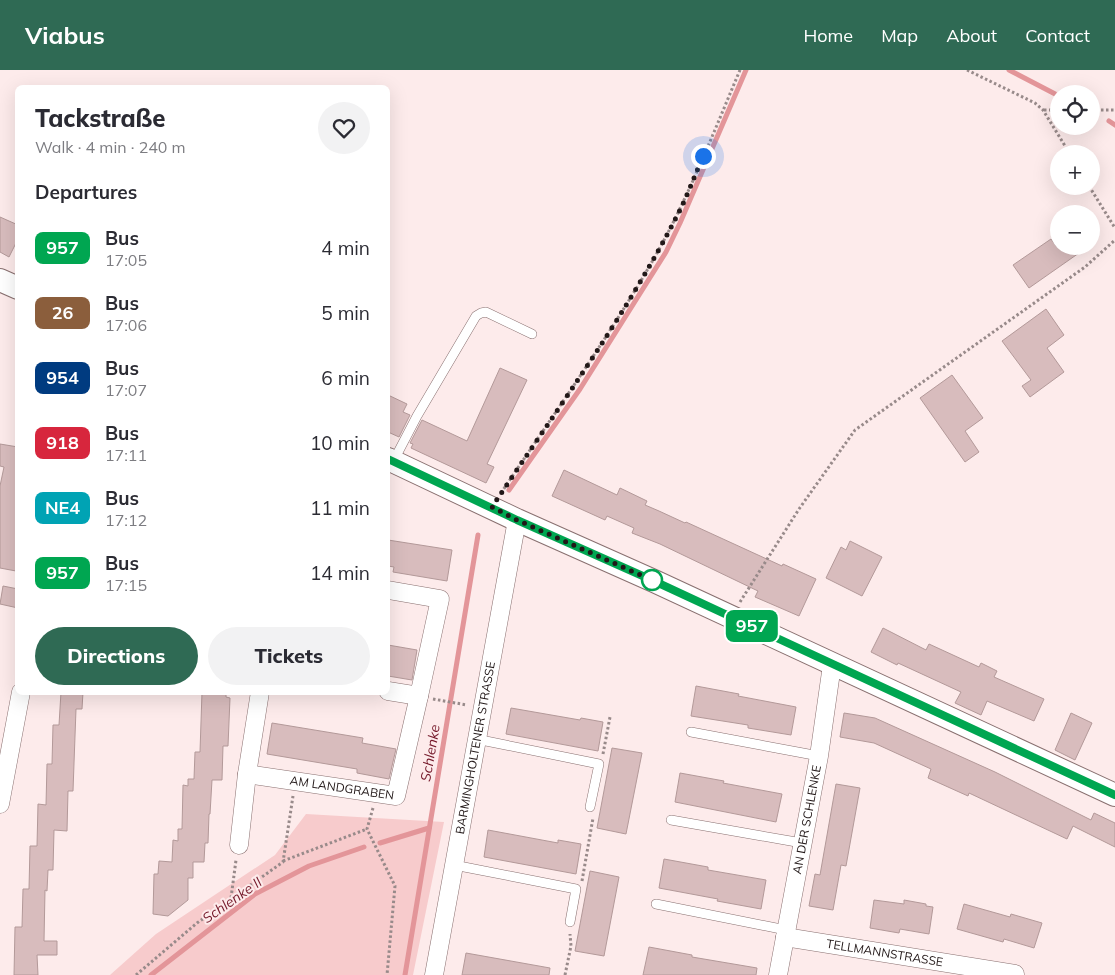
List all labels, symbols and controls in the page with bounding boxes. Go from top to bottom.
text: Viabus [25,20,105,50]
text: Home [803,24,853,47]
text: Map [881,24,918,47]
text: About [946,24,997,47]
text: Contact [1025,24,1090,47]
map controls [1050,85,1100,255]
button: locate [1050,85,1100,135]
button: heart [318,102,370,154]
text: Tackstraße [35,103,166,133]
text: Walk · 4 min · 240 m [35,137,186,157]
your location [691,144,716,169]
button: + [1050,145,1100,195]
text: Departures [35,180,137,204]
button: − [1050,205,1100,255]
text: Bus [105,226,139,250]
text: 957 [46,236,79,259]
text: 4 min [321,236,370,260]
text: 17:05 [105,250,147,270]
text: Bus [105,291,139,315]
text: 26 [52,301,73,324]
text: 5 min [321,301,370,325]
text: 17:06 [105,315,147,335]
text: Bus [105,356,139,380]
text: 954 [46,366,79,389]
text: 6 min [321,366,370,390]
text: 17:07 [105,380,147,400]
text: Bus [105,421,139,445]
text: 918 [46,431,79,454]
text: 10 min [310,431,370,455]
text: 17:11 [105,445,147,465]
text: Bus [105,486,139,510]
text: NE4 [45,496,80,519]
text: 11 min [310,496,370,520]
text: 17:12 [105,510,147,530]
text: Bus [105,551,139,575]
text: 957 [46,561,79,584]
text: 14 min [310,561,370,585]
unlabelled marker [641,569,663,591]
text: 17:15 [105,575,147,595]
line badge: 957 [723,610,781,642]
text: 957 [736,614,768,637]
button: Directions [35,627,198,685]
button: Tickets [208,627,370,685]
street label: BARMINGHOLTENER STRASSE [452,660,498,835]
water label: Schlenke [416,723,444,783]
street label: AN DER SCHLENKE [789,764,824,875]
street label: AM LANDGRABEN [289,772,395,803]
water label: Schlenke II [199,873,266,927]
street label: TELLMANNSTRASSE [825,936,944,969]

